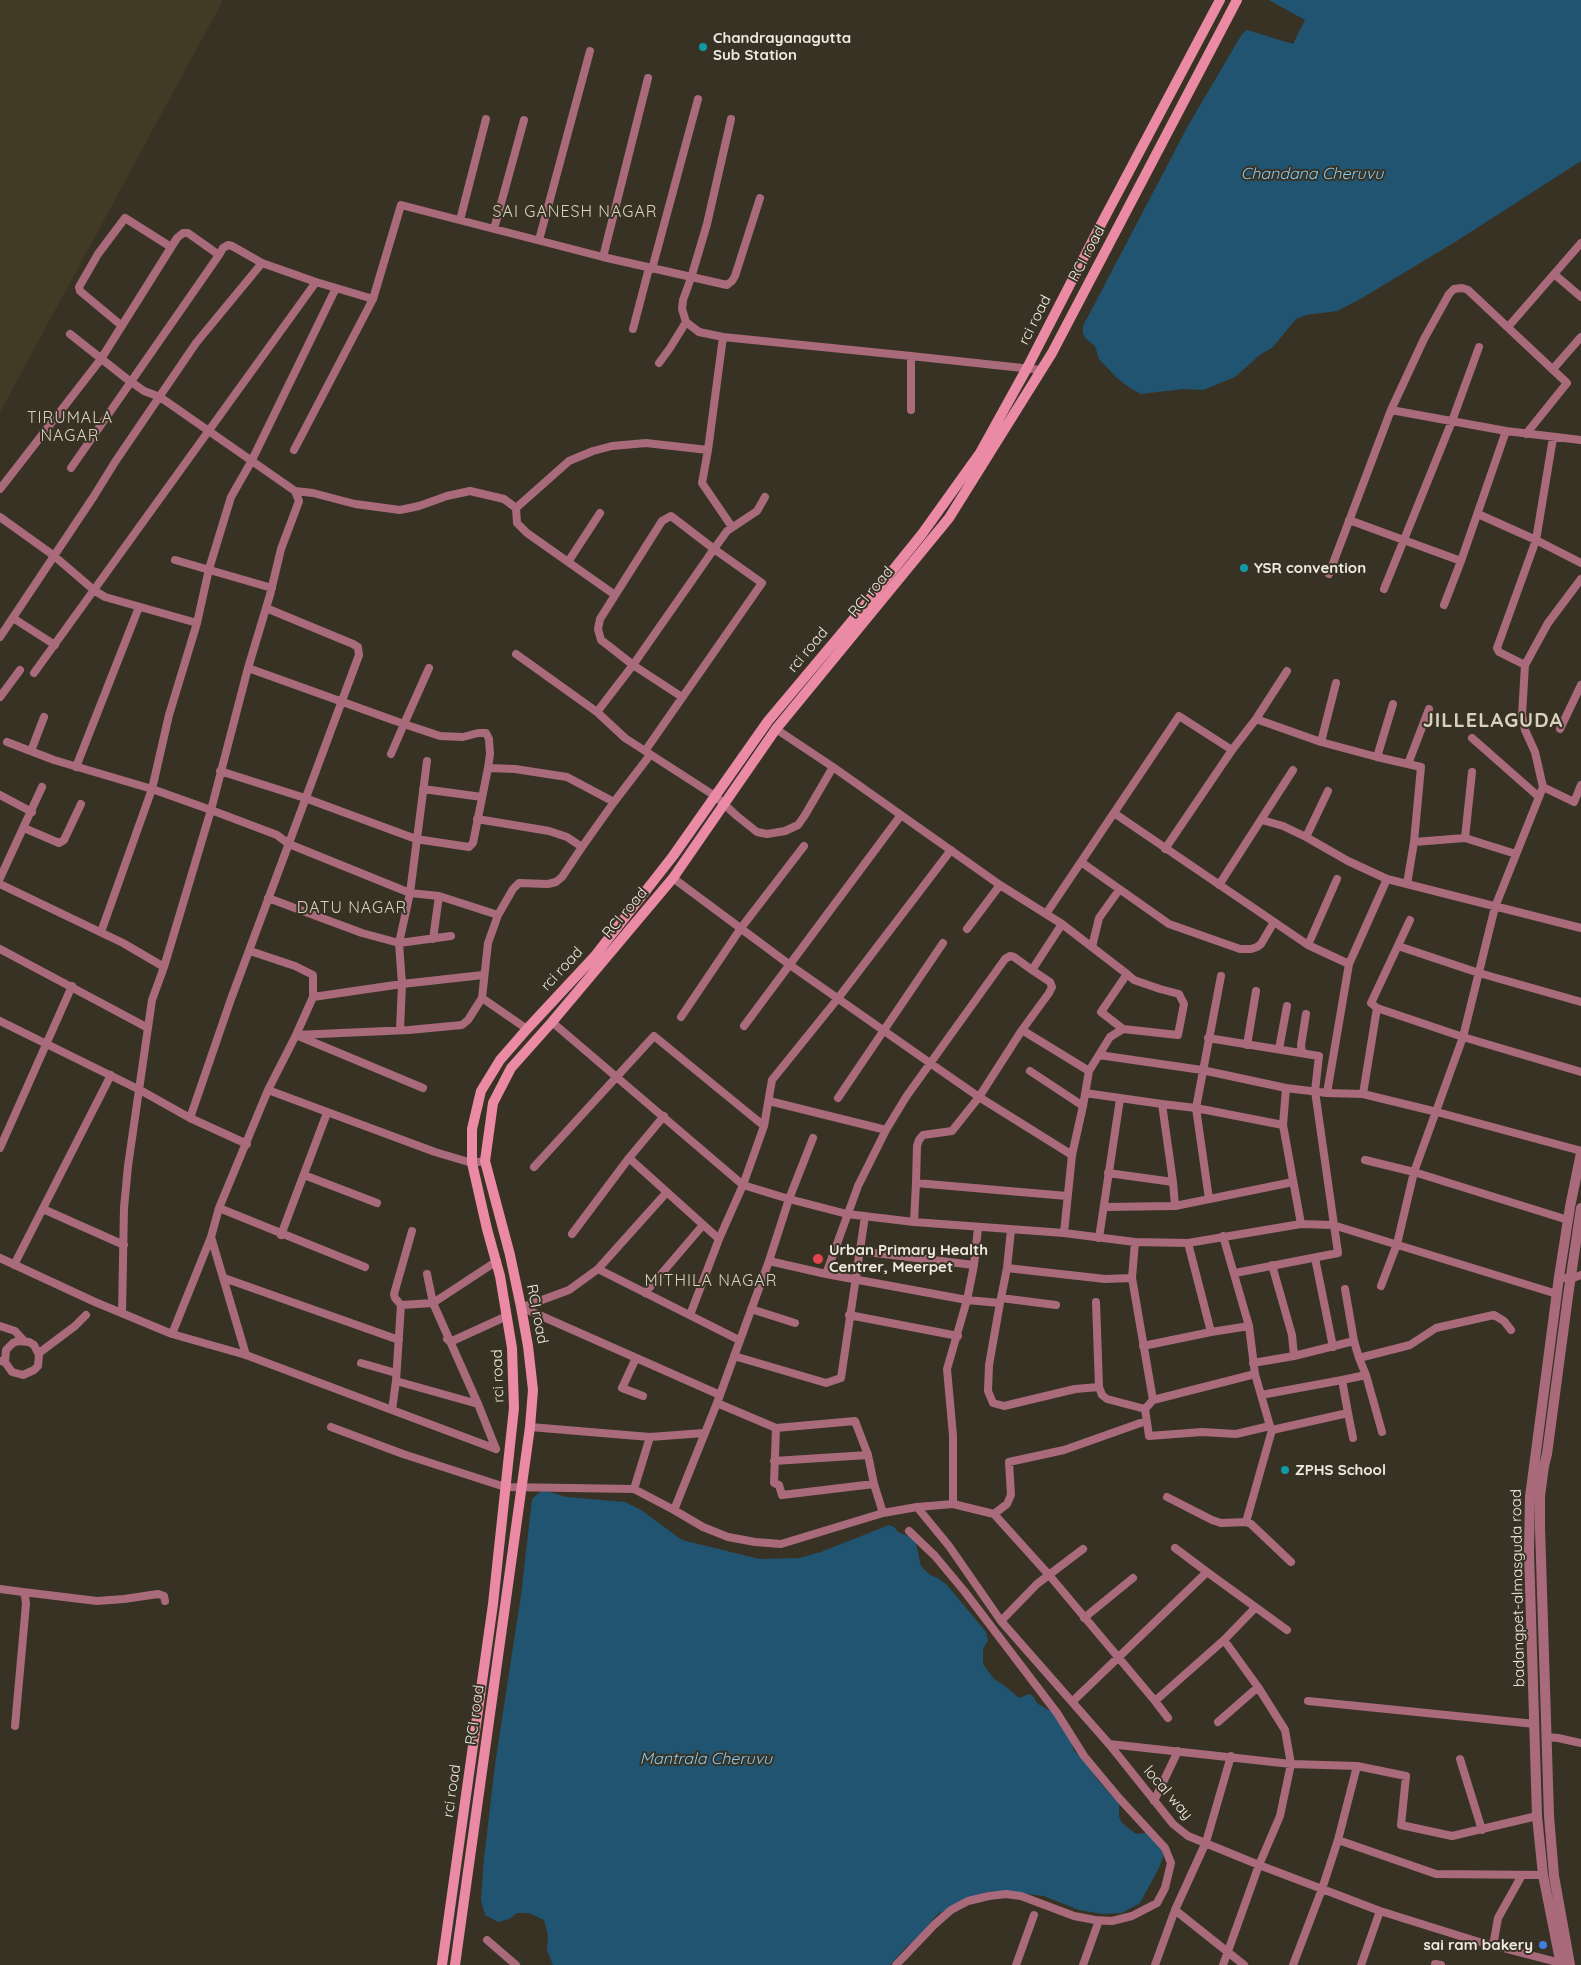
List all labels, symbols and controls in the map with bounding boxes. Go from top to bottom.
place label: Chandrayanagutta Sub Station [713,29,851,64]
marker: Chandrayanagutta Sub Station [697,41,709,53]
water label: Chandana Cheruvu [1241,164,1383,184]
district label: SAI GANESH NAGAR [491,202,659,222]
street label: RCI road [1065,223,1109,285]
street label: rci road [1015,292,1055,348]
district label: TIRUMALA NAGAR [26,408,114,446]
place label: YSR convention [1254,559,1366,577]
marker: YSR convention [1238,562,1250,574]
street label: RCI road [845,563,897,621]
street label: rci road [784,624,832,676]
district label: JILLELAGUDA [1421,709,1565,733]
street label: RCI road [599,884,651,942]
district label: DATU NAGAR [295,898,409,918]
street label: rci road [537,943,587,995]
place label: Urban Primary Health Centrer, Meerpet [829,1241,988,1276]
marker: Urban Primary Health Centrer, Meerpet [811,1252,825,1266]
district label: MITHILA NAGAR [643,1271,779,1291]
street label: RCI road [522,1283,552,1345]
street label: rci road [488,1349,508,1403]
place label: ZPHS School [1295,1461,1386,1479]
marker: ZPHS School [1279,1464,1291,1476]
street label: badangpet-almasguda road [1507,1489,1529,1687]
street label: RCI road [462,1684,488,1746]
water label: Mantrala Cheruvu [640,1749,772,1769]
street label: local way [1140,1762,1196,1824]
street label: rci road [439,1763,465,1819]
place label: sai ram bakery [1424,1936,1533,1954]
marker: sai ram bakery [1537,1939,1549,1951]

